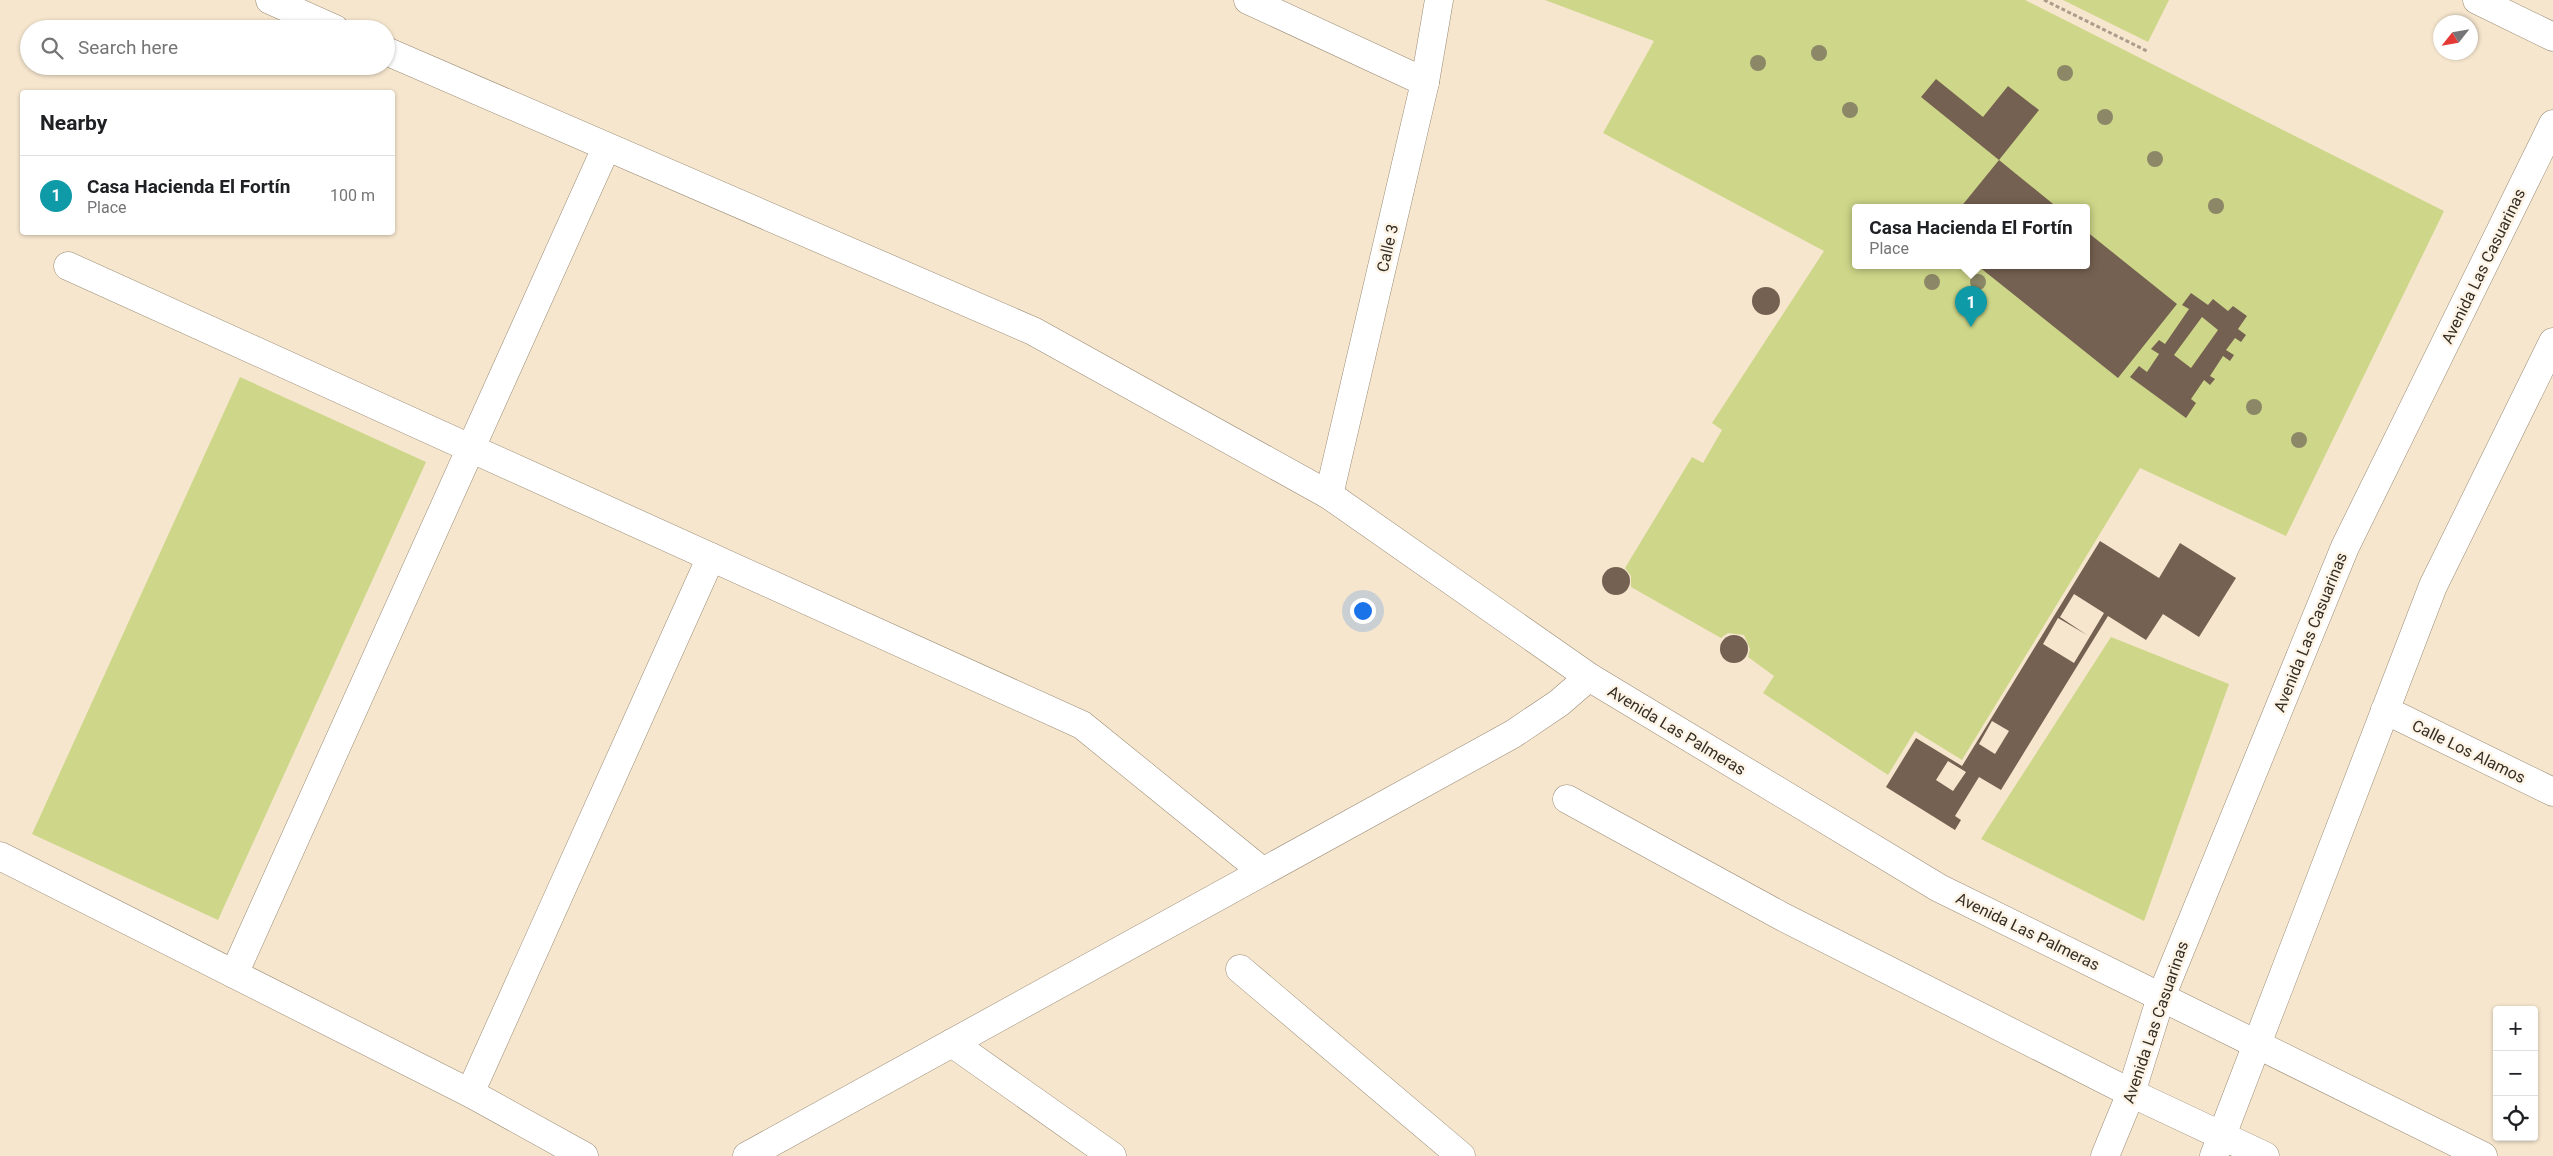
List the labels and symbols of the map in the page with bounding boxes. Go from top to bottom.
north arrow [2433,15,2478,60]
street label: Avenida Las Casuarinas [2438,186,2529,347]
street label: Calle 3 [1373,222,1402,274]
pin: 1 [1955,286,1987,327]
street label: Avenida Las Casuarinas [2270,550,2351,715]
your location [1350,598,1376,624]
street label: Avenida Las Palmeras [1604,682,1749,779]
street label: Calle Los Alamos [2409,716,2529,787]
street label: Avenida Las Palmeras [1953,888,2103,974]
street label: Avenida Las Casuarinas [2119,939,2192,1106]

